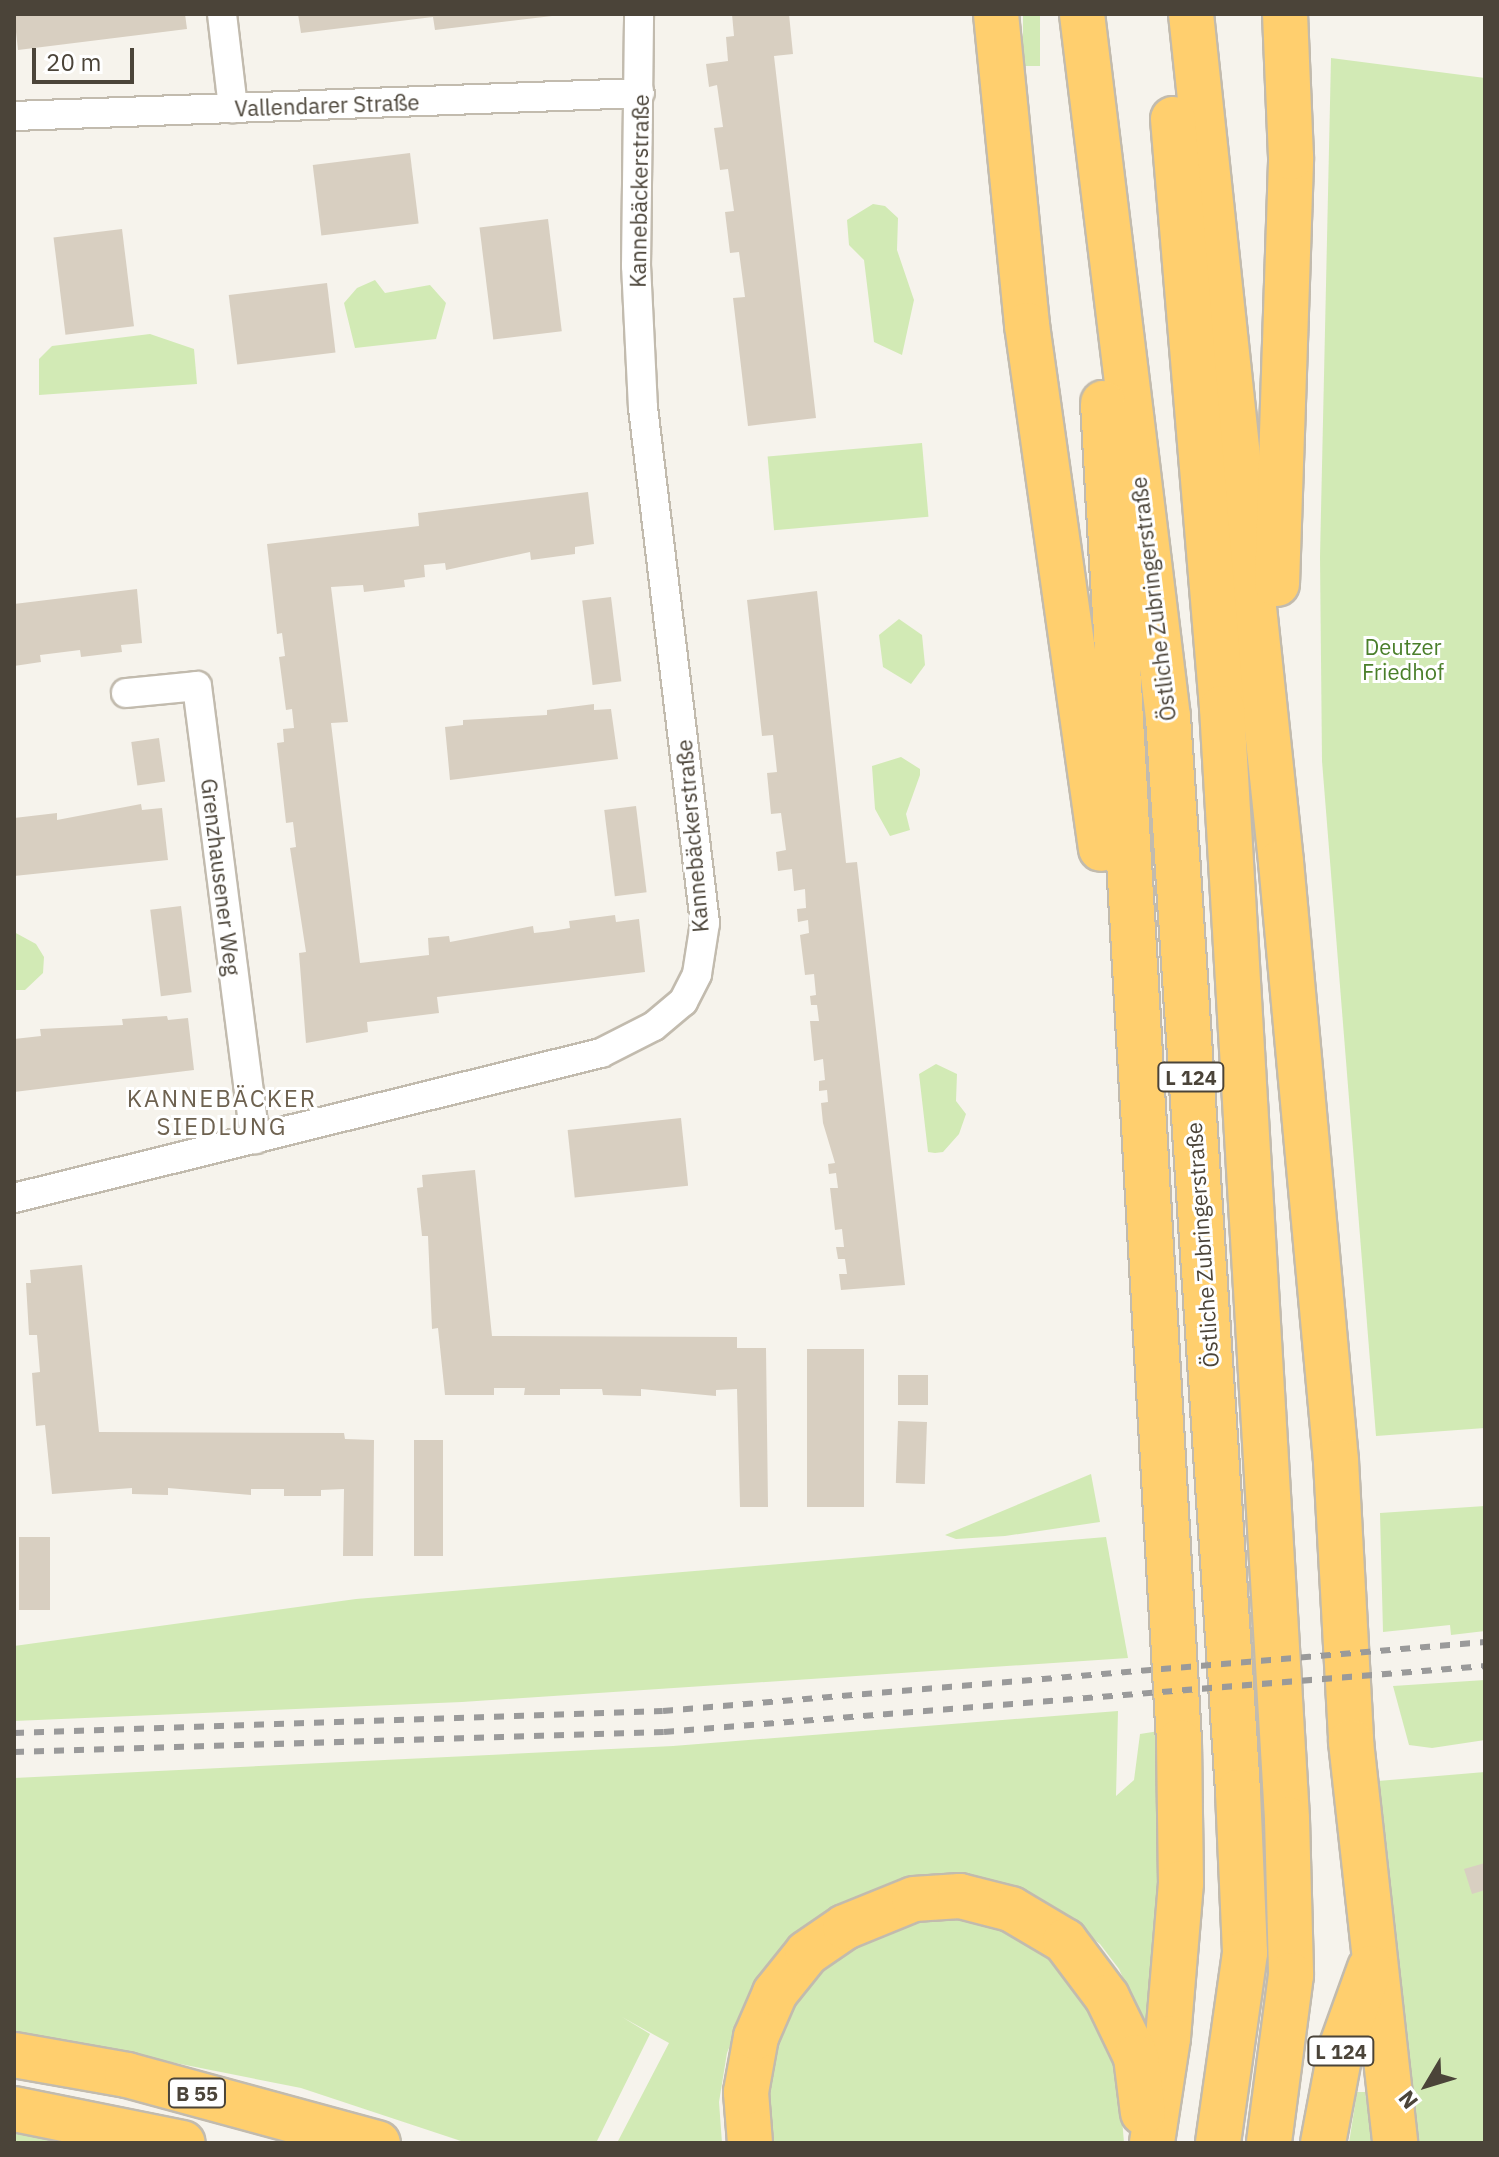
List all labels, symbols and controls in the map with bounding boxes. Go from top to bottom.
scale bar [36,32,138,82]
text: 20 m [46,46,101,78]
street label: Vallendarer Straße [234,89,420,121]
street label: Kannebäckerstraße [624,94,654,288]
street label: Östliche Zubringerstraße [1125,475,1181,723]
park label: Deutzer Friedhof [1362,633,1444,684]
street label: Kannebäckerstraße [670,738,714,934]
street label: Grenzhausener Weg [196,777,246,977]
road number: L 124 [1157,1061,1225,1093]
district label: KANNEBÄCKER SIEDLUNG [127,1085,317,1141]
street label: Östliche Zubringerstraße [1180,1121,1224,1369]
road number: L 124 [1307,2035,1375,2067]
north arrow [1387,2045,1467,2125]
road number: B 55 [167,2077,227,2109]
text: N [1391,2085,1424,2115]

